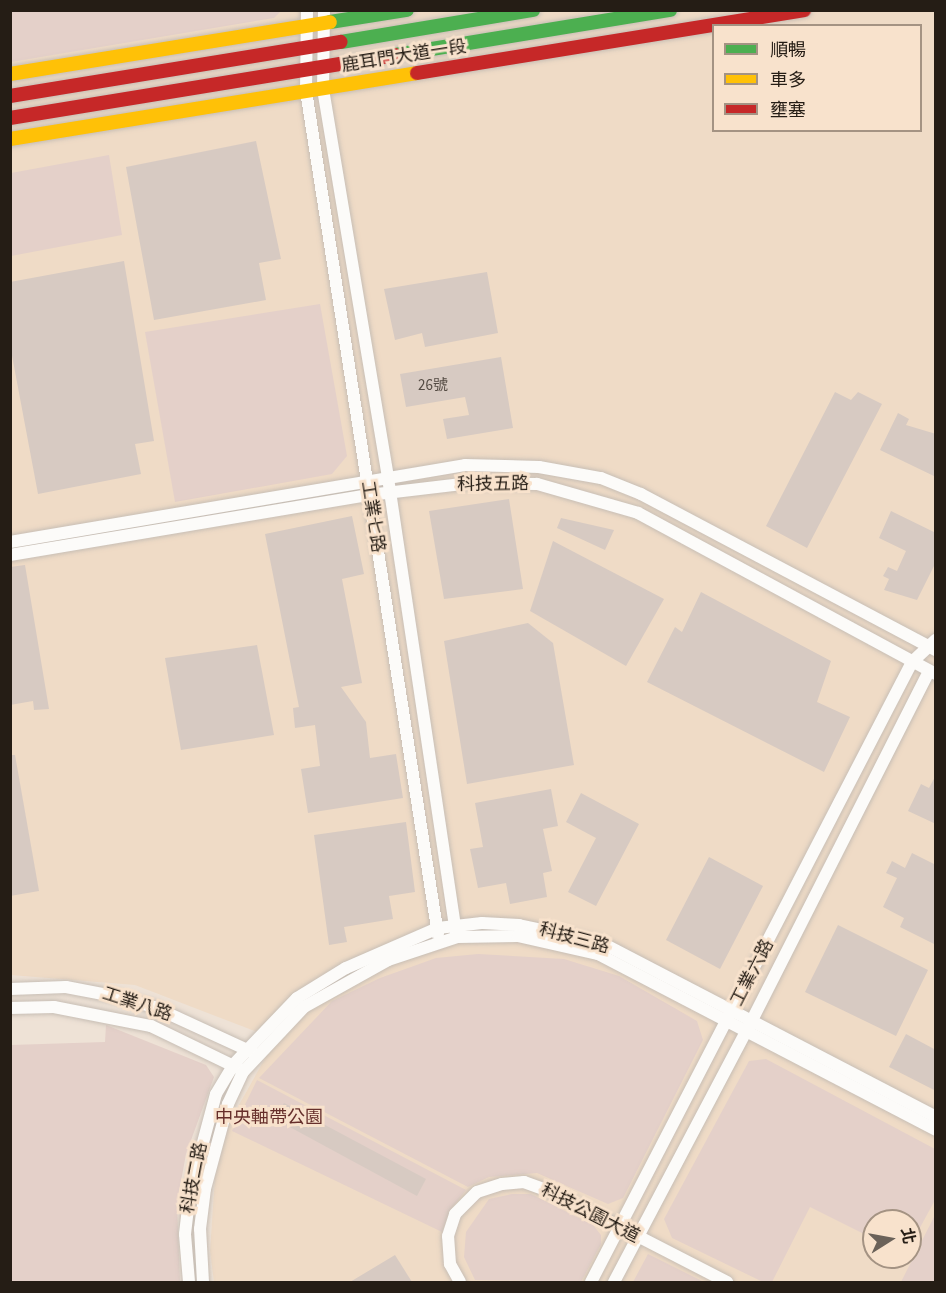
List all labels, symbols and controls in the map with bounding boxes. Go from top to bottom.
legend [712,24,922,132]
street label: 鹿耳門大道一段 [340,36,468,78]
text: 順暢 [770,38,806,63]
text: 車多 [770,68,806,93]
text: 壅塞 [770,98,806,123]
house number: 26號 [418,377,448,395]
street label: 科技五路 [457,474,529,496]
street label: 工業七路 [356,480,388,554]
street label: 科技三路 [536,919,612,959]
street label: 工業六路 [727,936,779,1010]
street label: 工業八路 [99,984,175,1026]
park label: 中央軸帶公園 [215,1107,323,1129]
street label: 科技二路 [178,1141,212,1215]
street label: 科技公園大道 [537,1180,643,1248]
north arrow [862,1209,922,1269]
text: 北 [895,1226,920,1246]

